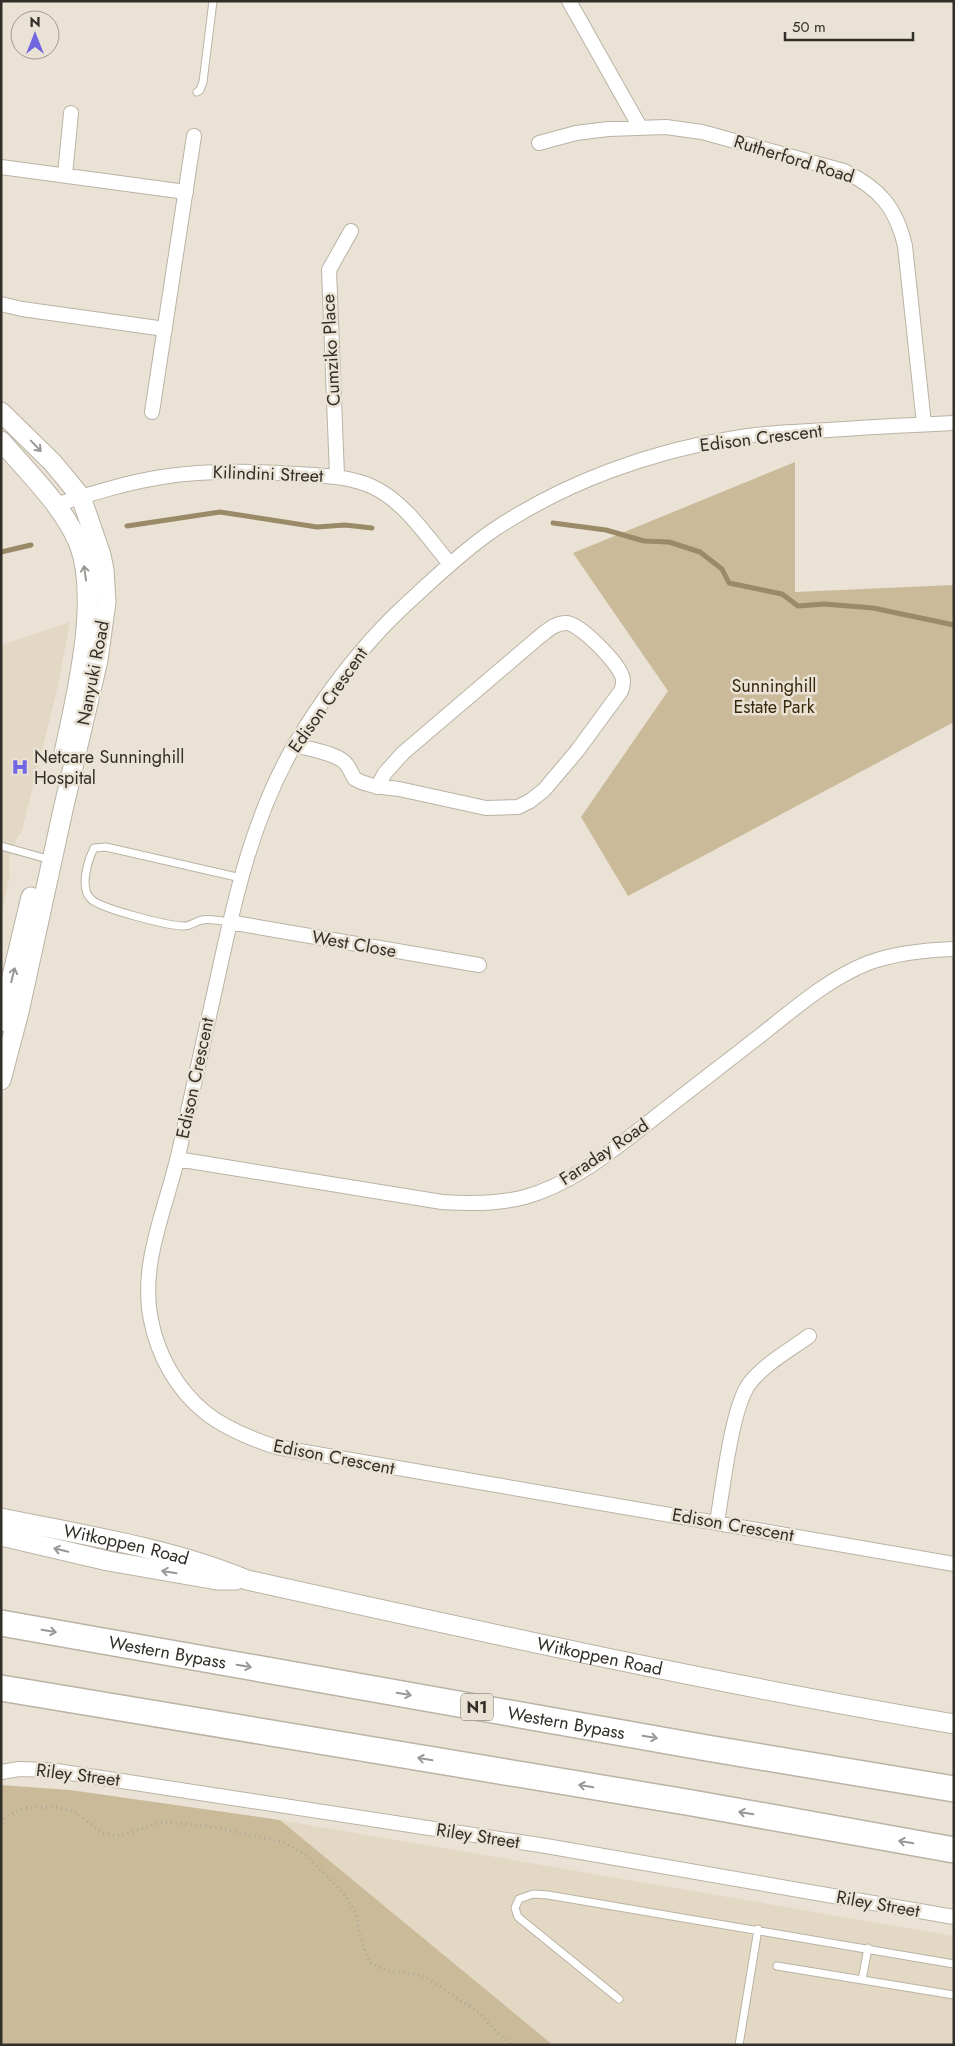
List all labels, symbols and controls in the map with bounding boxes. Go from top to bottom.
north arrow [10,10,60,60]
scale bar [785,10,912,42]
text: N [29,12,41,32]
text: 50 m [792,16,826,38]
street label: Rutherford Road [731,128,857,190]
street label: Cumziko Place [315,293,347,407]
street label: Edison Crescent [698,418,824,458]
one-way arrow [30,440,42,452]
street label: Kilindini Street [212,459,324,489]
one-way arrow [80,565,90,581]
street label: Nanyuki Road [70,618,116,728]
street label: Edison Crescent [282,642,374,758]
park label: Sunninghill Estate Park [731,673,817,720]
place label: Netcare Sunninghill Hospital [34,744,184,791]
hospital icon: Netcare Sunninghill Hospital [10,757,30,777]
street label: West Close [310,924,398,964]
one-way arrow [9,968,18,984]
street label: Edison Crescent [169,1014,221,1141]
street label: Faraday Road [554,1112,654,1192]
street label: Edison Crescent [271,1432,398,1482]
street label: Edison Crescent [670,1502,797,1549]
street label: Witkoppen Road [61,1518,192,1572]
one-way arrow [54,1545,70,1554]
one-way arrow [161,1566,177,1576]
one-way arrow [41,1627,57,1637]
street label: Western Bypass [107,1629,228,1676]
street label: Witkoppen Road [534,1631,665,1682]
one-way arrow [235,1661,251,1671]
one-way arrow [395,1689,411,1699]
road number: N1 [461,1694,493,1720]
street label: Western Bypass [505,1700,627,1746]
one-way arrow [642,1733,658,1743]
one-way arrow [418,1754,434,1764]
street label: Riley Street [35,1757,122,1793]
one-way arrow [578,1780,594,1790]
one-way arrow [738,1808,754,1817]
street label: Riley Street [434,1817,522,1856]
one-way arrow [898,1836,914,1846]
street label: Riley Street [834,1884,922,1924]

